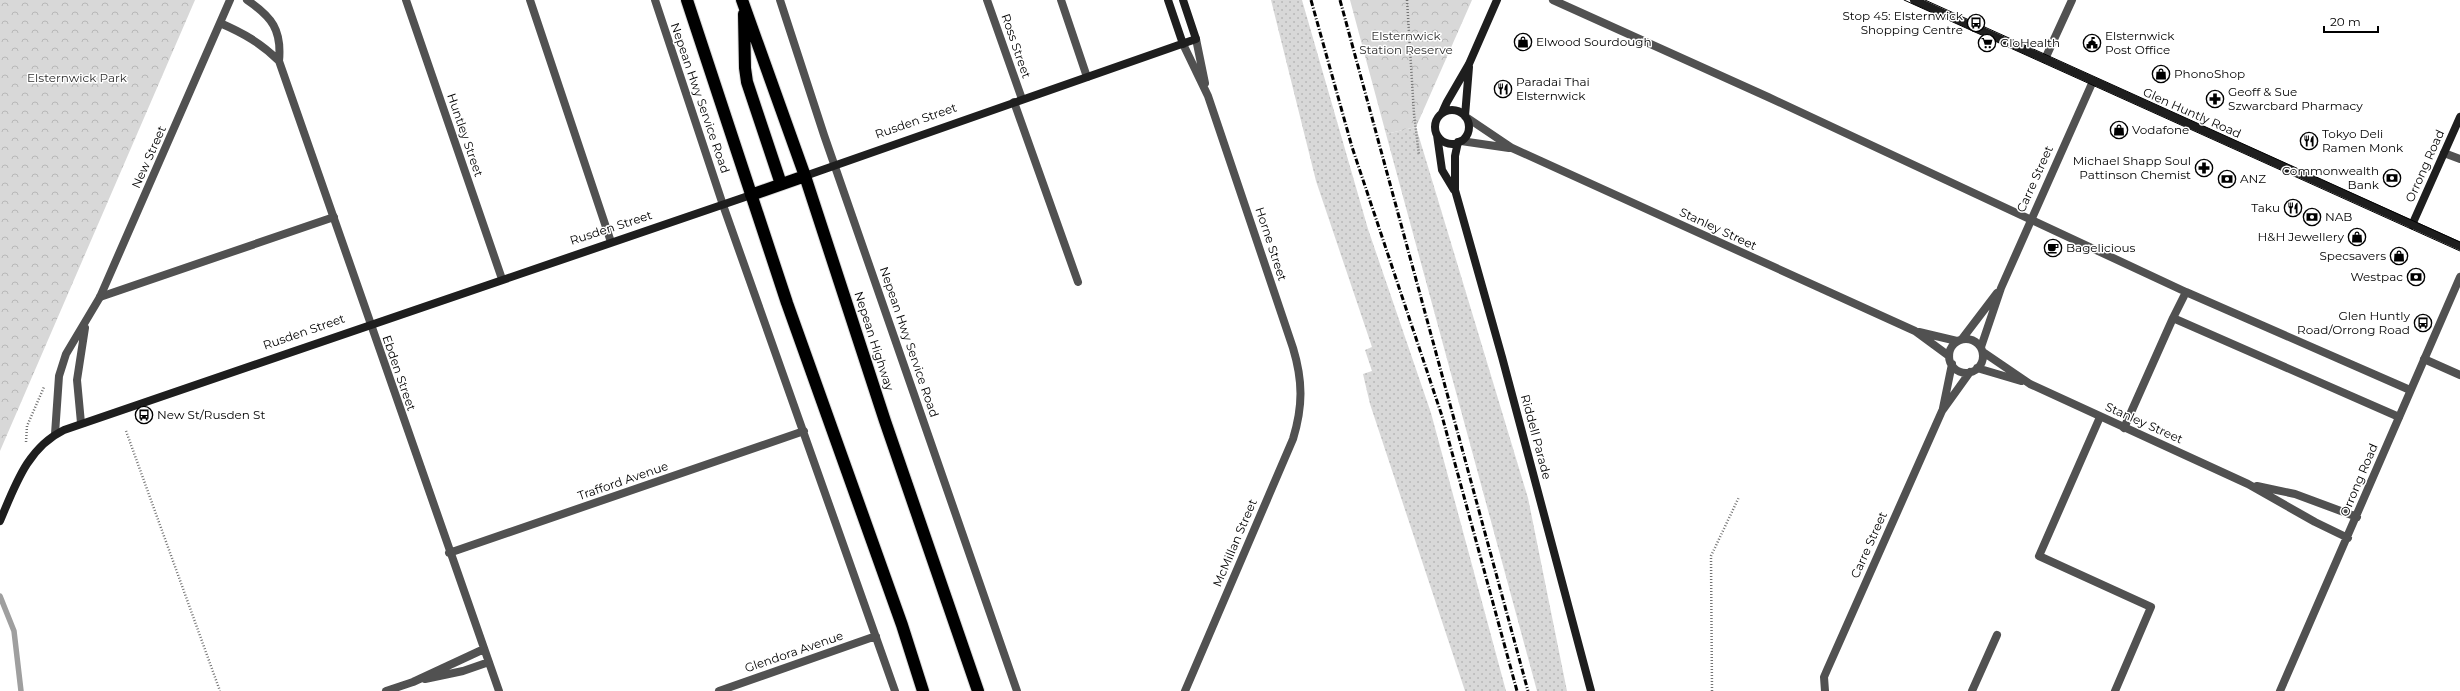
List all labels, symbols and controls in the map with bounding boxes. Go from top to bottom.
place label: Stop 45: Elsternwick Shopping Centre [1842,8,1964,37]
scale bar [2324,8,2378,34]
street label: Ross Street [998,12,1035,80]
bus stop icon: Stop 45: Elsternwick Shopping Centre [1966,13,1986,33]
text: 20 m [2330,14,2361,29]
street label: Nepean Hwy Service Road [668,21,733,175]
park label: Elsternwick Station Reserve [1359,28,1453,57]
place label: Elsternwick Post Office [2105,28,2175,57]
shop icon: Elwood Sourdough [1513,32,1533,52]
supermarket icon: GloHealth [1977,33,1997,53]
public building icon: Elsternwick Post Office [2082,33,2102,53]
place label: Elwood Sourdough [1536,34,1652,49]
place label: GloHealth [2000,35,2060,50]
shop icon: PhonoShop [2151,64,2171,84]
place label: PhonoShop [2174,66,2245,81]
park label: Elsternwick Park [27,70,128,85]
place label: Paradai Thai Elsternwick [1516,74,1590,103]
restaurant icon: Paradai Thai Elsternwick [1493,79,1513,99]
street label: Glen Huntly Road [2141,84,2244,141]
place label: Geoff & Sue Szwarcbard Pharmacy [2228,84,2363,113]
pharmacy icon: Geoff & Sue Szwarcbard Pharmacy [2205,89,2225,109]
street label: Huntley Street [444,91,487,179]
street label: Rusden Street [873,99,959,142]
shop icon: Vodafone [2109,120,2129,140]
place label: Vodafone [2132,122,2189,137]
street label: New Street [128,123,169,190]
place label: Tokyo Deli Ramen Monk [2322,126,2404,155]
street label: Orrong Road [2402,127,2447,204]
restaurant icon: Tokyo Deli Ramen Monk [2299,131,2319,151]
street label: Carre Street [2013,143,2056,215]
place label: Michael Shapp Soul Pattinson Chemist [2073,153,2191,182]
pharmacy icon: Michael Shapp Soul Pattinson Chemist [2194,158,2214,178]
place label: Commonwealth Bank [2282,163,2380,192]
bank icon: Commonwealth Bank [2382,168,2402,188]
bank icon: ANZ [2217,169,2237,189]
place label: ANZ [2240,171,2266,186]
restaurant icon: Taku [2283,198,2303,218]
place label: Taku [2251,200,2280,215]
street label: Stanley Street [1677,204,1759,253]
street label: Horne Street [1252,205,1291,283]
street label: Rusden Street [568,207,654,248]
bank icon: NAB [2302,207,2322,227]
place label: NAB [2325,209,2352,224]
shop icon: H&H Jewellery [2347,227,2367,247]
place label: H&H Jewellery [2258,229,2344,244]
cafe icon: Bagelicious [2043,238,2063,258]
place label: Bagelicious [2066,240,2136,255]
shop icon: Specsavers [2389,246,2409,266]
place label: Specsavers [2319,248,2386,263]
street label: Nepean Hwy Service Road [877,265,942,419]
bank icon: Westpac [2406,267,2426,287]
place label: Westpac [2350,269,2403,284]
street label: Nepean Highway [851,289,898,393]
place label: Glen Huntly Road/Orrong Road [2297,308,2410,337]
street label: Rusden Street [261,310,347,353]
bus stop icon: Glen Huntly Road/Orrong Road [2413,313,2433,333]
street label: Ebden Street [380,333,419,413]
street label: Riddell Parade [1518,393,1555,481]
street label: Stanley Street [2103,399,2186,446]
bus stop icon: New St/Rusden St [134,405,154,425]
place label: New St/Rusden St [157,407,265,422]
street label: Orrong Road [2336,441,2381,519]
street label: Trafford Avenue [576,458,670,503]
street label: McMillan Street [1209,497,1260,589]
street label: Carre Street [1847,509,1890,581]
street label: Glendora Avenue [743,628,845,675]

